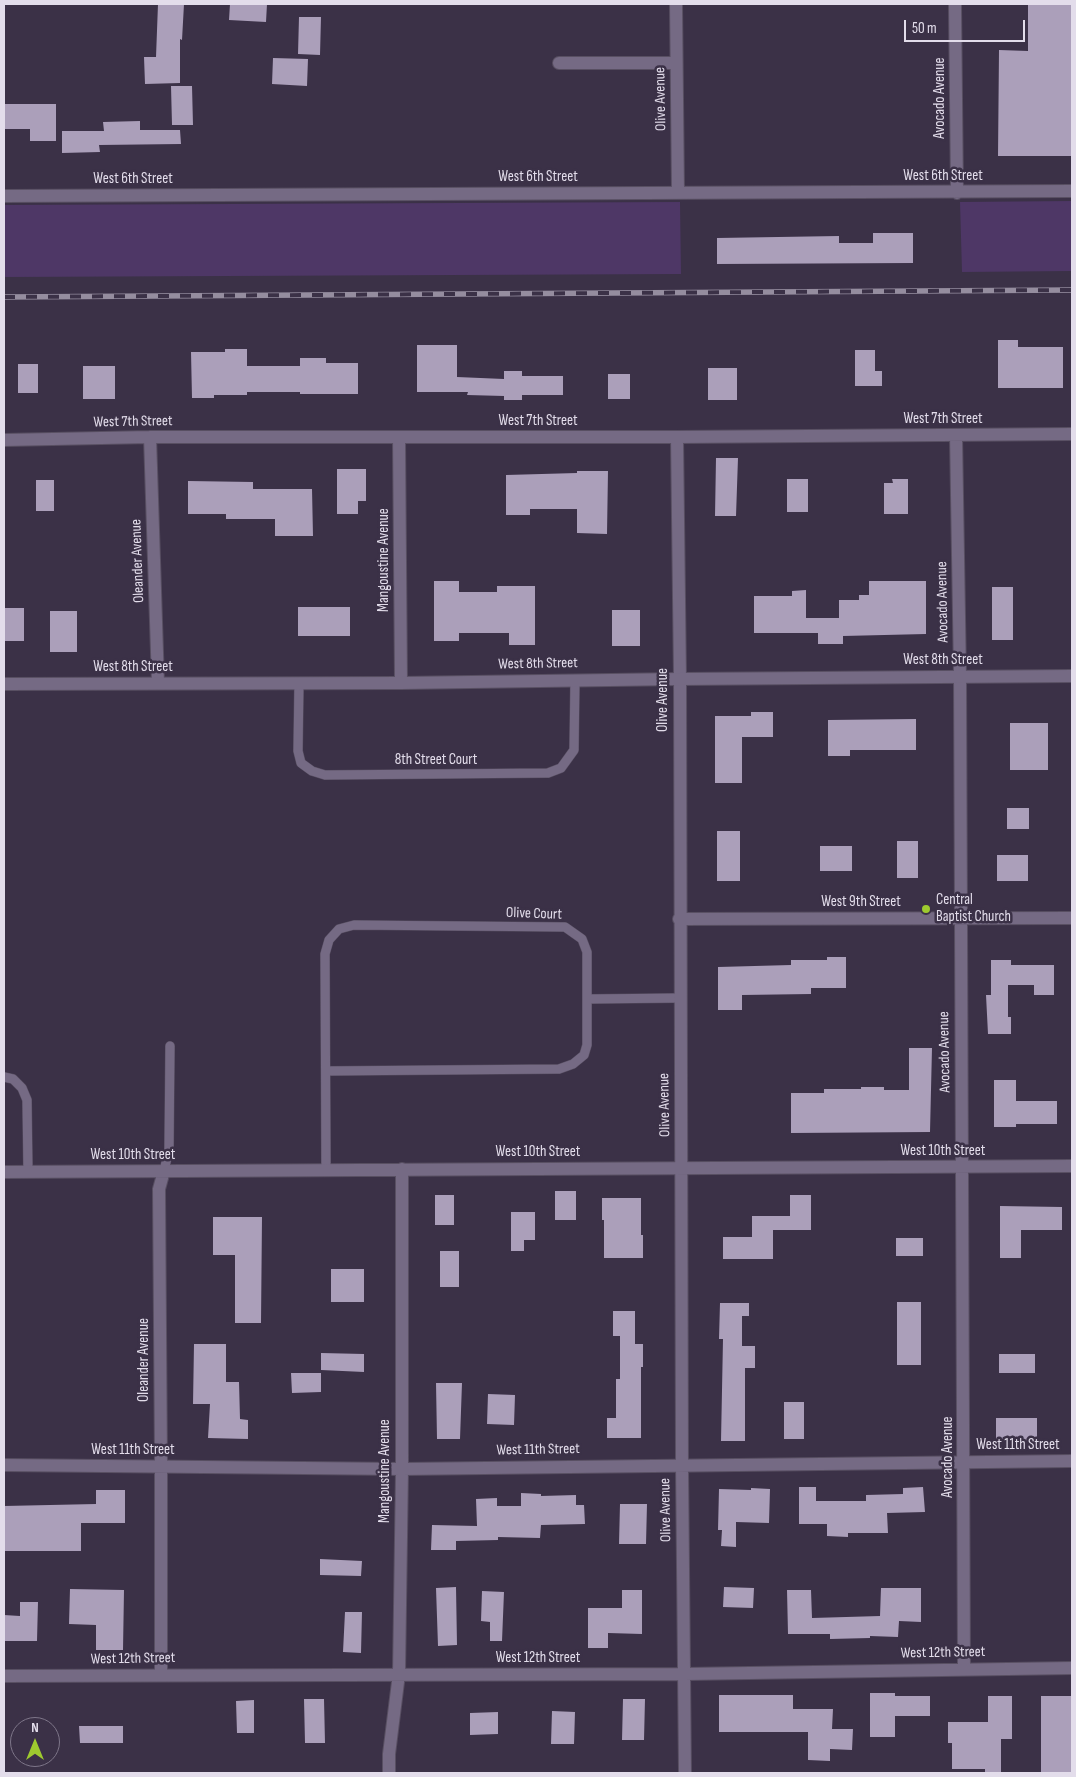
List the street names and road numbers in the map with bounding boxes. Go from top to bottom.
street label: Avocado Avenue [931,57,949,139]
street label: Olive Avenue [651,67,671,131]
street label: West 6th Street [903,167,983,185]
street label: West 6th Street [498,168,578,186]
street label: West 6th Street [93,170,173,188]
street label: West 7th Street [903,410,983,428]
street label: West 7th Street [93,412,173,432]
street label: West 7th Street [498,412,578,430]
street label: Mangoustine Avenue [375,508,393,612]
street label: Oleander Avenue [128,519,148,603]
street label: Avocado Avenue [933,561,953,643]
street label: West 8th Street [903,651,983,669]
street label: West 8th Street [498,654,578,674]
street label: West 8th Street [93,658,173,676]
street label: Olive Avenue [654,668,672,732]
street label: 8th Street Court [395,751,477,769]
street label: West 9th Street [821,893,901,911]
street label: Olive Court [506,904,562,924]
street label: Avocado Avenue [935,1011,955,1093]
street label: Olive Avenue [655,1073,675,1137]
street label: West 10th Street [901,1142,985,1160]
street label: West 10th Street [496,1143,580,1161]
street label: West 10th Street [91,1146,175,1164]
street label: Oleander Avenue [135,1318,153,1402]
street label: Avocado Avenue [939,1416,957,1498]
street label: Mangoustine Avenue [376,1419,394,1523]
street label: West 11th Street [976,1436,1060,1454]
street label: West 11th Street [496,1440,580,1460]
street label: West 11th Street [91,1441,175,1459]
street label: Olive Avenue [656,1478,676,1542]
street label: West 12th Street [901,1643,985,1663]
street label: West 12th Street [91,1649,175,1669]
street label: West 12th Street [496,1649,580,1667]

